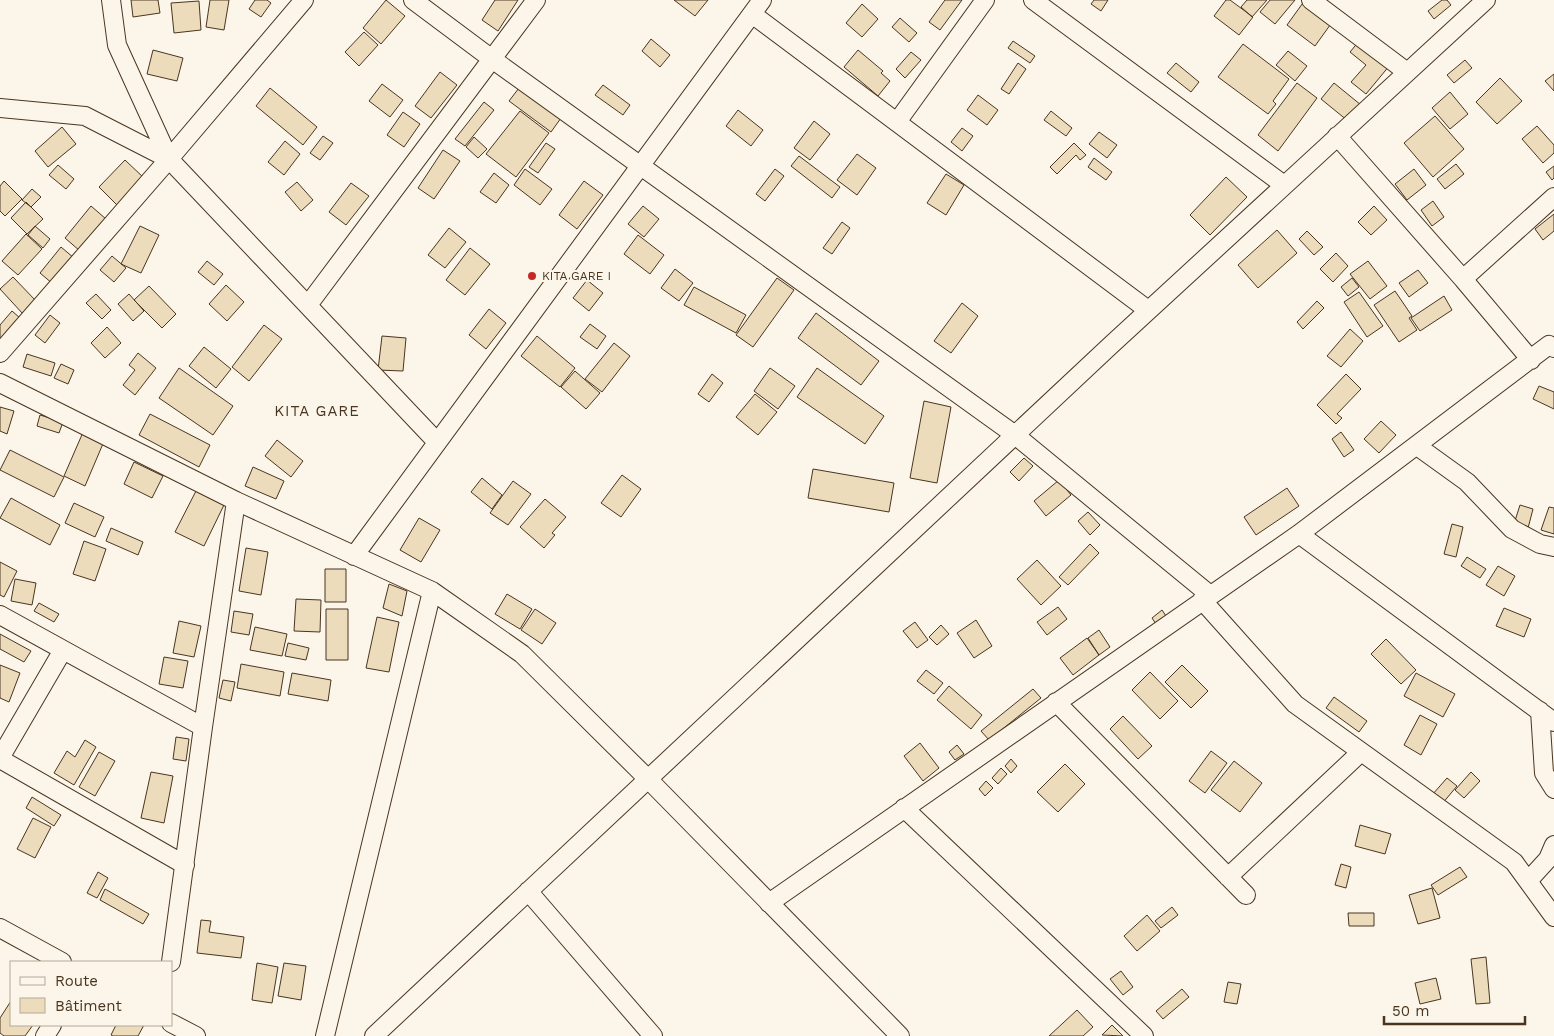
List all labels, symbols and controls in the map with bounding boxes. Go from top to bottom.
place label: KITA GARE I [542,269,611,283]
marker: KITA GARE I [526,270,538,282]
district label: KITA GARE [274,402,360,420]
legend [10,961,172,1026]
text: Route [55,972,98,990]
scale bar [1384,994,1525,1026]
text: Bâtiment [55,997,122,1015]
text: 50 m [1392,1002,1429,1020]

